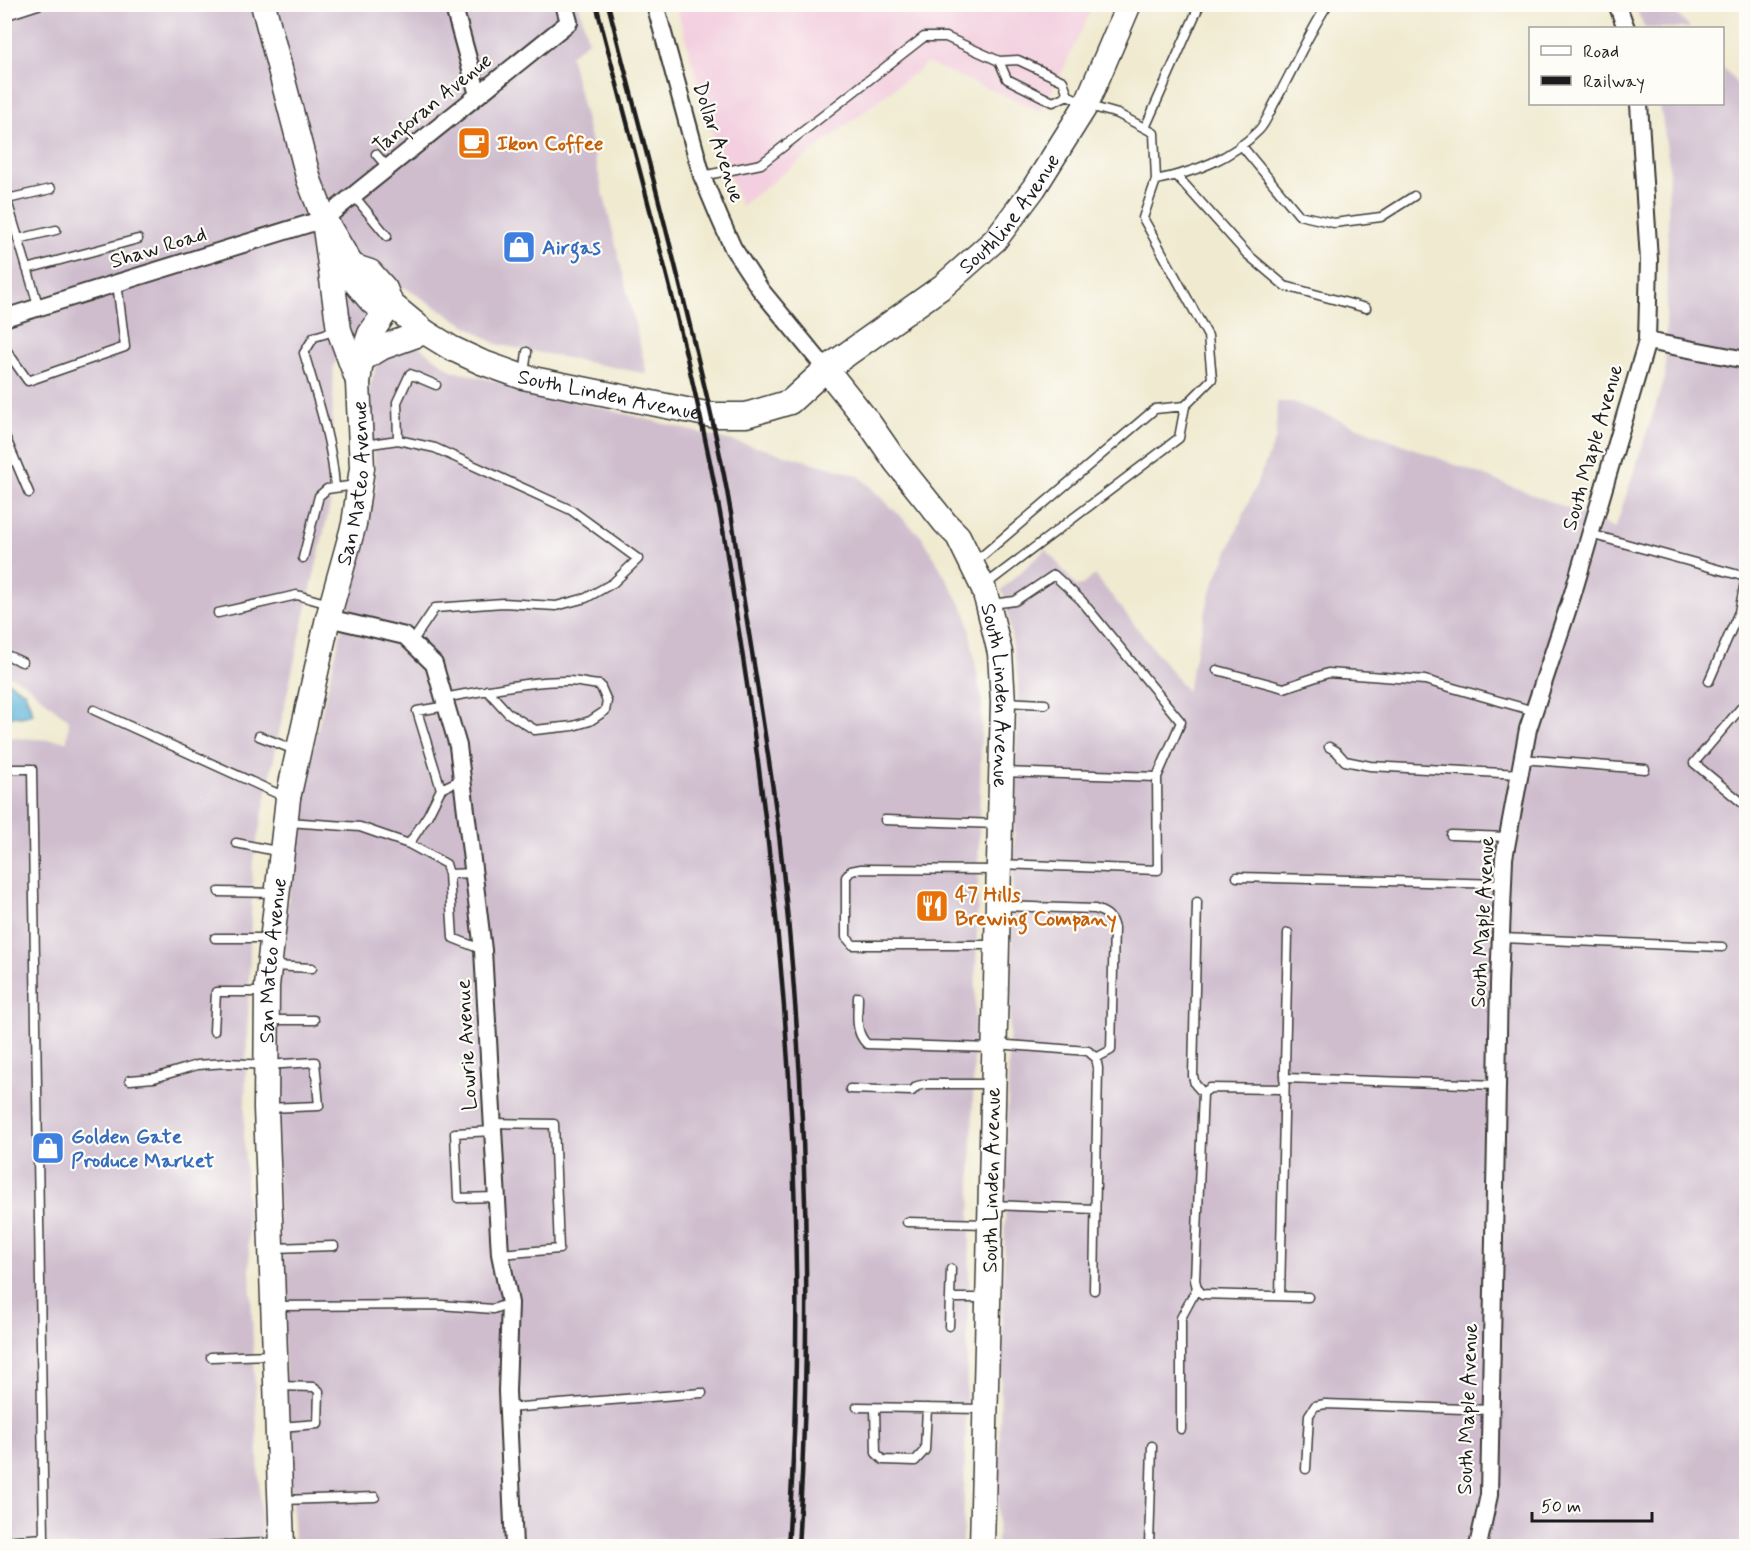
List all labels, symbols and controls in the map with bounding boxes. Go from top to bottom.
legend [1529,27,1724,105]
text: Road [1583,40,1619,64]
street label: Tanforan Avenue [367,47,499,162]
text: Railway [1583,70,1645,94]
street label: Dollar Avenue [685,78,751,206]
cafe icon: Ikon Coffee [456,125,492,161]
place label: Ikon Coffee [497,130,603,158]
street label: Southline Avenue [953,149,1067,281]
street label: Shaw Road [107,220,210,276]
shop icon: Airgas [501,229,537,265]
place label: Airgas [542,234,601,264]
street label: South Maple Avenue [1556,361,1630,534]
street label: South Linden Avenue [515,363,703,428]
street label: San Mateo Avenue [330,400,377,569]
street label: South Linden Avenue [973,600,1016,788]
street label: South Maple Avenue [1465,836,1501,1008]
street label: San Mateo Avenue [254,876,294,1044]
place label: 47 Hills Brewing Company [955,881,1117,935]
restaurant icon: 47 Hills Brewing Company [914,888,950,924]
street label: Lowrie Avenue [450,978,484,1111]
street label: South Linden Avenue [976,1087,1008,1273]
place label: Golden Gate Produce Market [71,1123,214,1175]
shop icon: Golden Gate Produce Market [30,1130,66,1166]
street label: South Maple Avenue [1451,1323,1485,1495]
scale bar [1532,1485,1652,1523]
text: 50 m [1541,1495,1581,1519]

